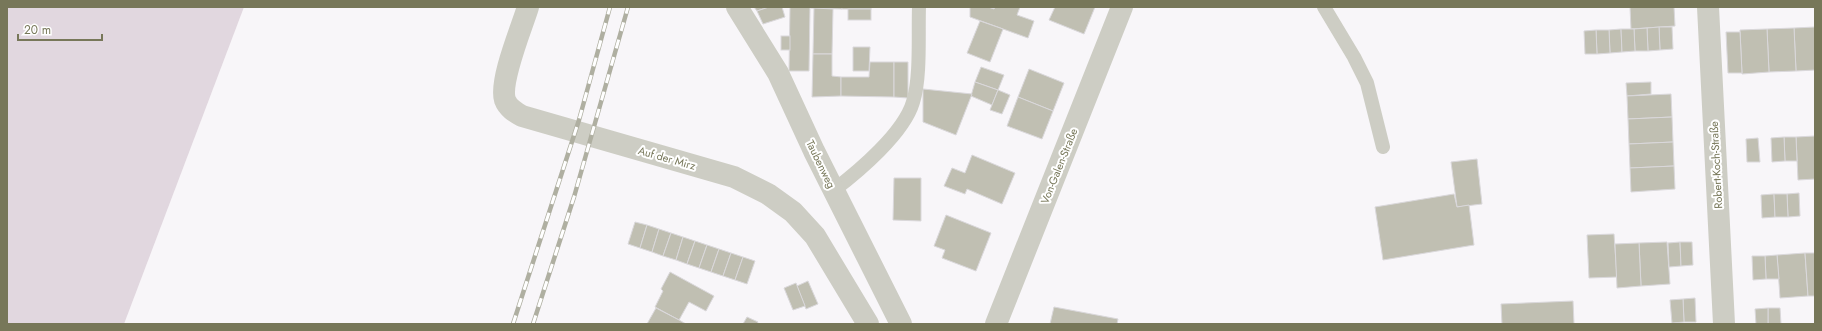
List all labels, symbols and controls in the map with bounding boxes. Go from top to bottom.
scale bar [18,16,102,42]
text: 20 m [24,21,51,39]
street label: Robert-Koch-Straße [1706,120,1726,209]
street label: Von-Galen-Straße [1037,126,1082,206]
street label: Taubenweg [802,137,840,191]
street label: Auf der Mirz [636,142,698,174]

